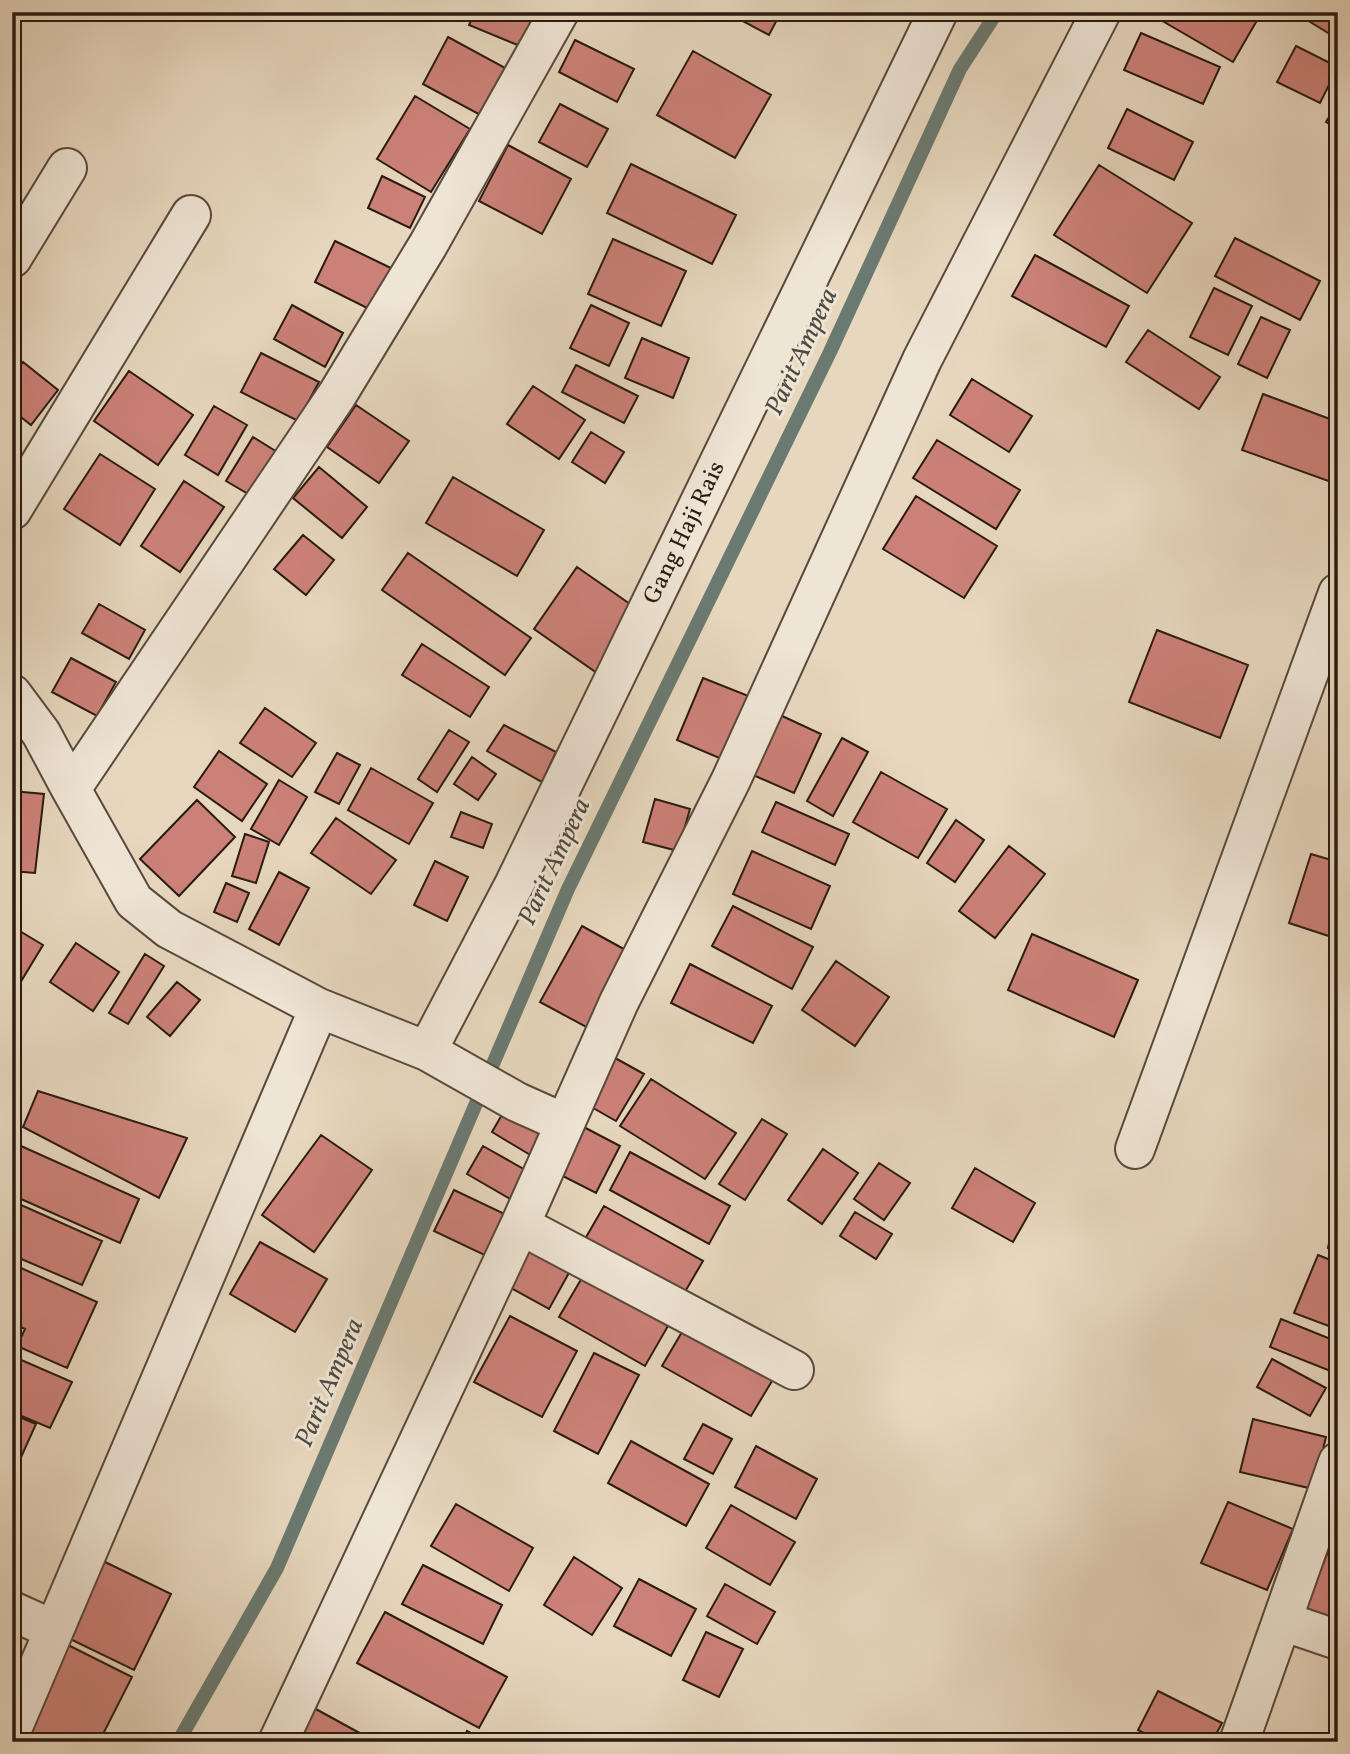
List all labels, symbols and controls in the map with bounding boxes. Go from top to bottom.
water label: Parit Ampera [757,283,847,421]
street label: Gang Haji Rais [636,456,734,610]
water label: Parit Ampera [510,793,600,931]
water label: Parit Ampera [287,1313,373,1453]

